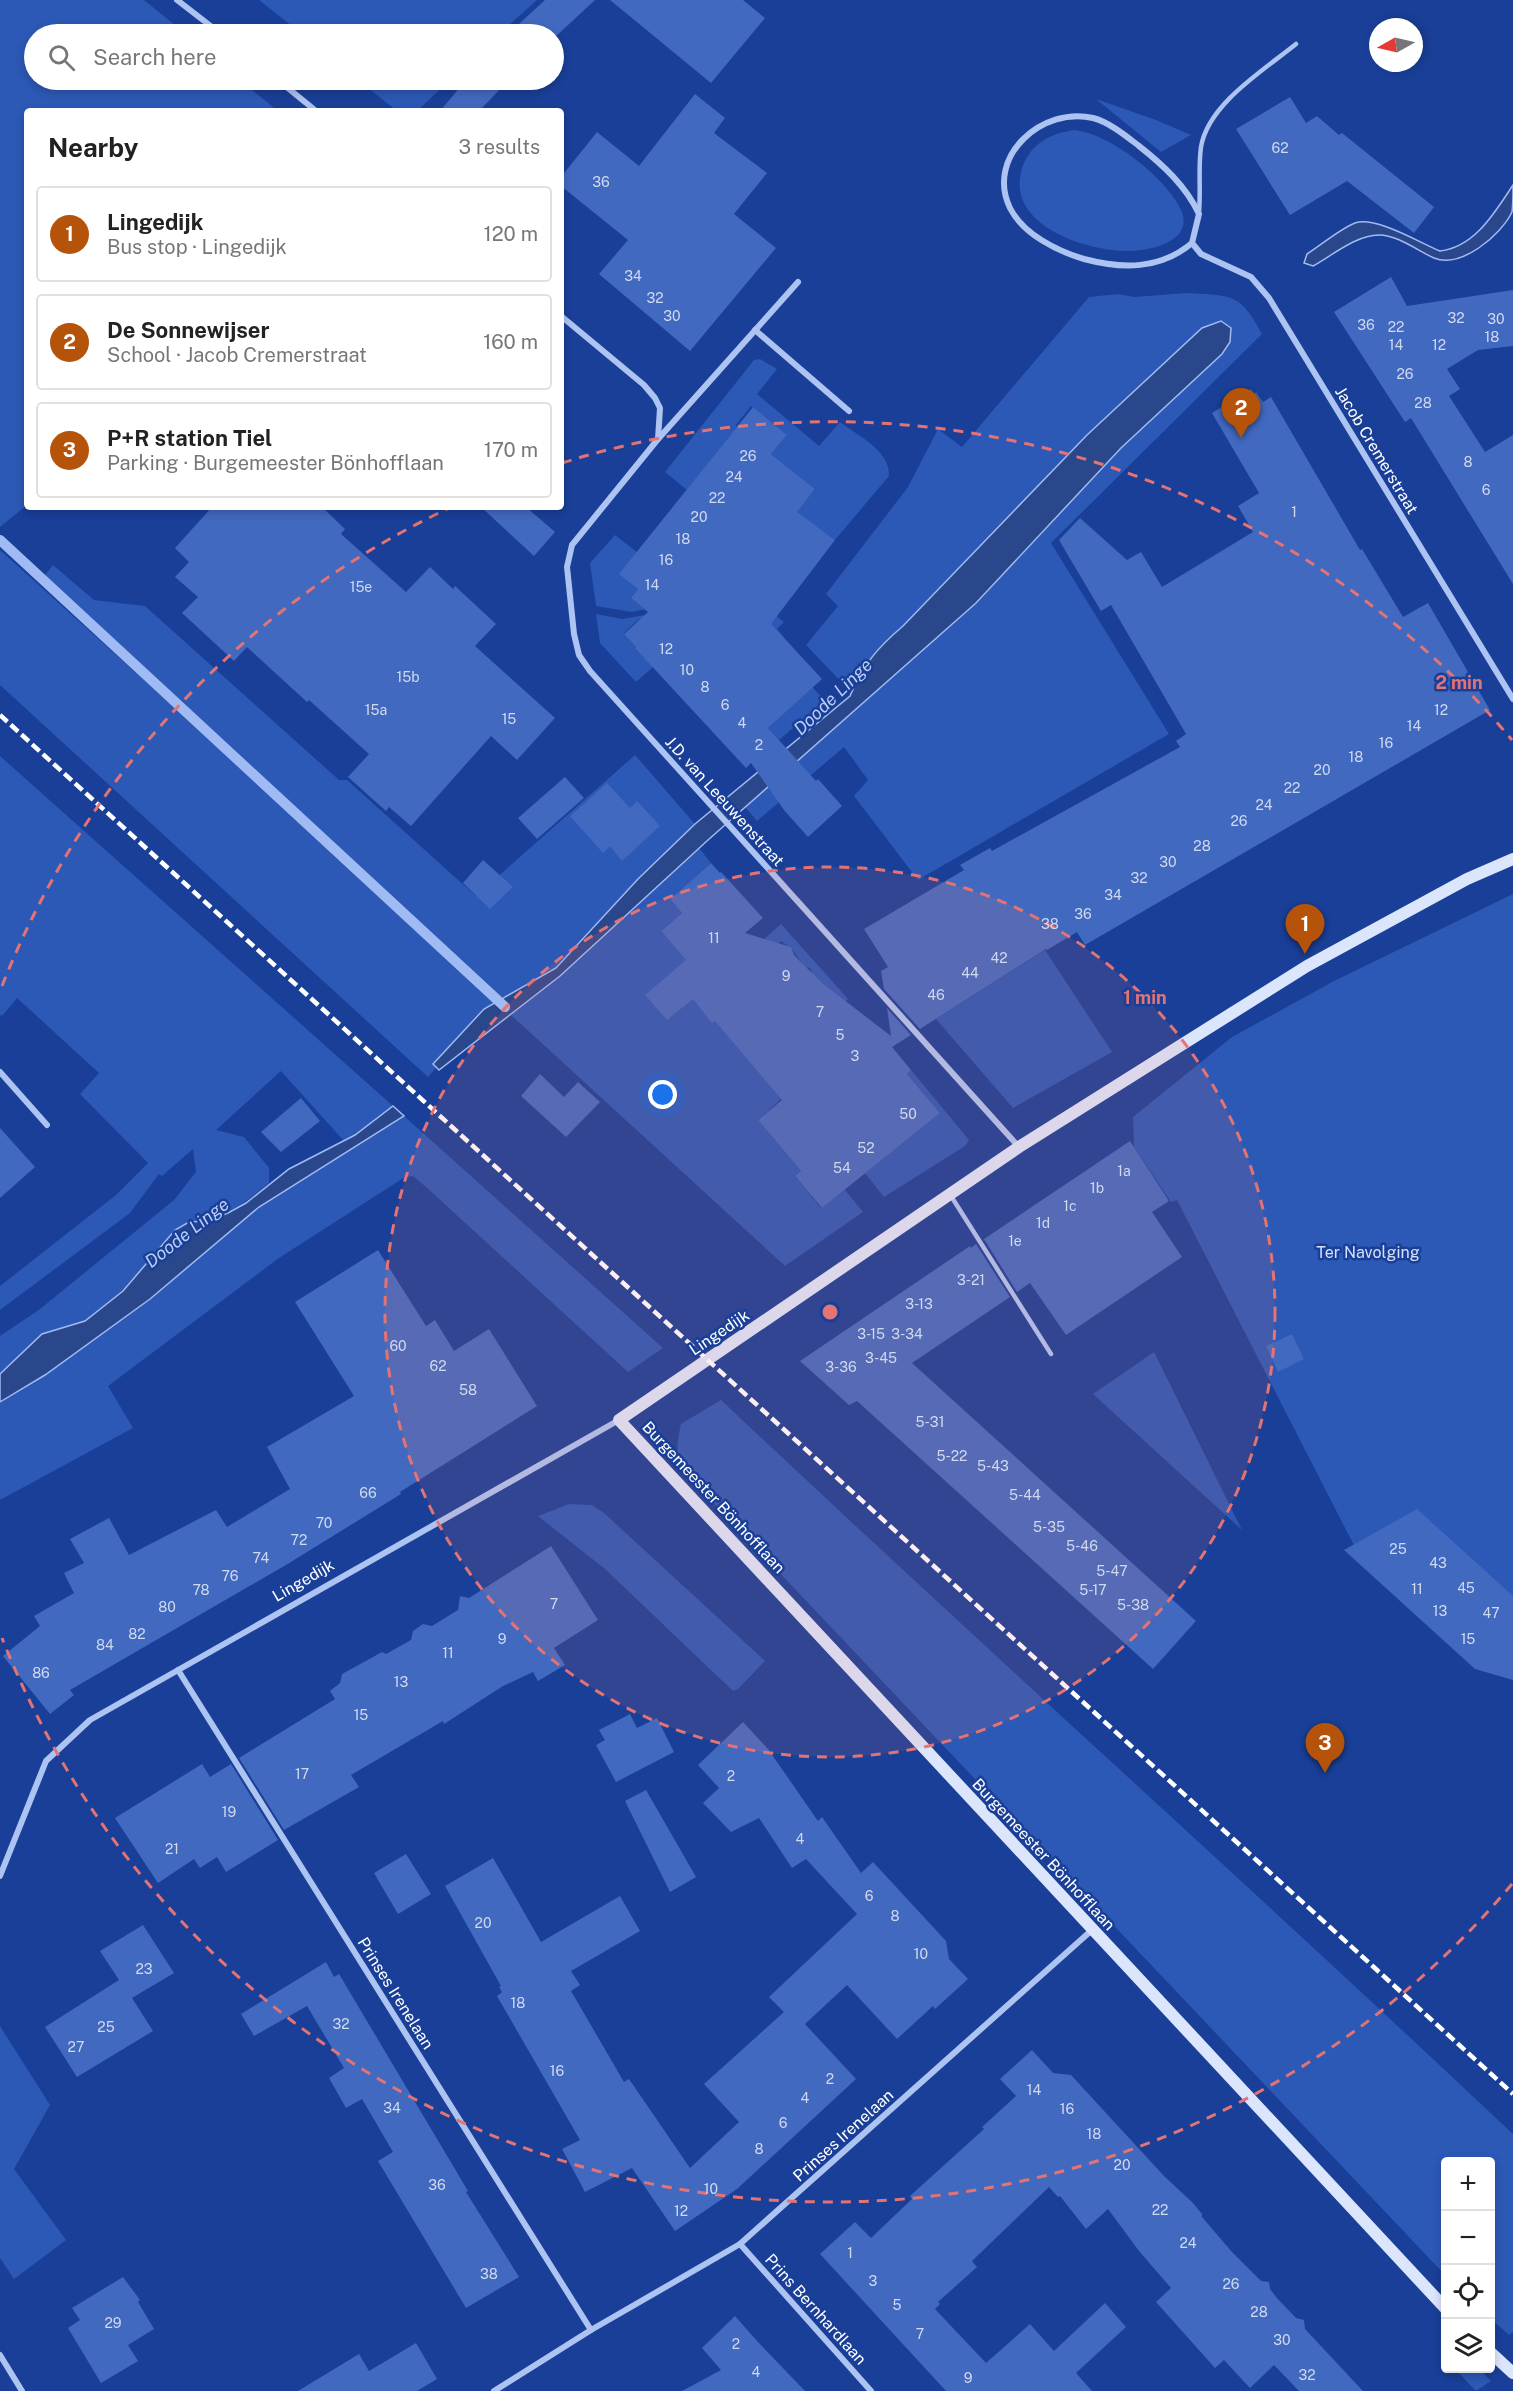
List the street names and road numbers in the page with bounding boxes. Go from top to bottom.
street label: Jacob Cremerstraat [1331,383,1422,517]
street label: J.D. van Leeuwenstraat [661,732,788,870]
street label: Lingedijk [686,1305,753,1359]
street label: Burgemeester Bönhofflaan [638,1417,789,1577]
street label: Lingedijk [269,1555,338,1606]
street label: Burgemeester Bönhofflaan [968,1774,1119,1934]
street label: Prinses Irenelaan [354,1934,438,2053]
street label: Prinses Irenelaan [789,2085,897,2185]
street label: Prins Bernhardlaan [761,2250,870,2369]

